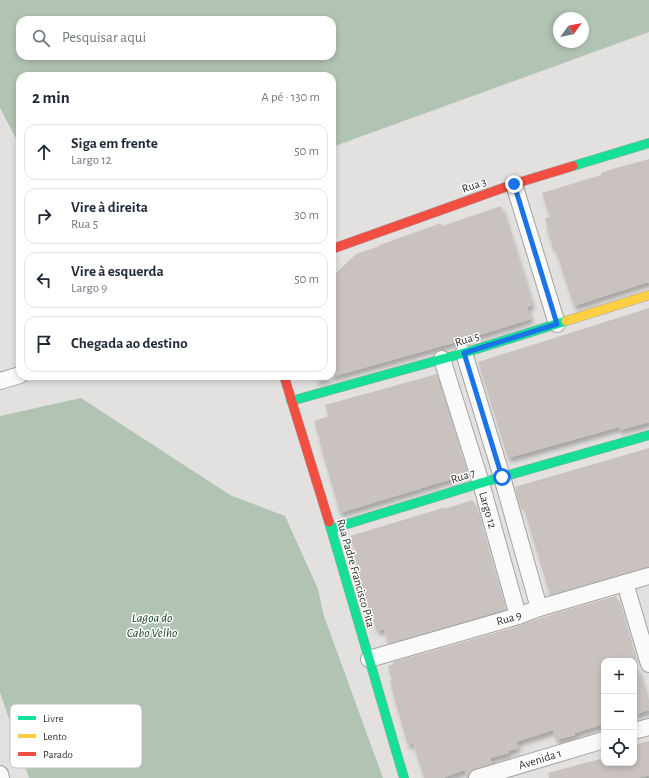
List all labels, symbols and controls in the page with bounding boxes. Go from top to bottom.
north arrow [553,12,589,48]
search box [16,16,336,60]
icon: search [30,27,52,49]
text: Pesquisar aqui [62,30,146,45]
text: 2 min [32,89,70,106]
text: A pé · 130 m [261,91,320,104]
text: Siga em frente [71,136,158,151]
icon: ahead [33,141,55,163]
text: 50 m [294,145,319,158]
text: Largo 12 [71,154,112,167]
street label: Rua 3 [460,175,488,195]
route end [505,175,523,193]
text: Vire à direita [71,200,148,215]
icon: right [33,205,55,227]
text: 30 m [294,209,319,222]
text: Rua 5 [71,218,98,231]
text: Vire à esquerda [71,264,164,279]
icon: left [33,269,55,291]
text: 50 m [294,273,319,286]
text: Largo 9 [71,282,107,295]
street label: Rua 5 [453,330,481,348]
icon: arrive [33,333,55,355]
text: Chegada ao destino [71,336,188,351]
street label: Rua 7 [449,467,477,485]
route start [493,468,511,486]
street label: Largo 12 [477,490,499,530]
street label: Rua Padre Francisco Pita [335,517,377,629]
street label: Rua 9 [495,608,523,627]
water label: Lagoa do Cabo Velho [127,612,177,640]
map controls [601,658,637,766]
button: + [601,658,637,694]
button: − [601,694,637,730]
legend [10,704,142,768]
text: Livre [43,713,64,724]
button: locate [601,730,637,766]
text: Lento [43,731,67,742]
street label: Avenida 1 [517,747,563,771]
text: Parado [43,749,73,760]

